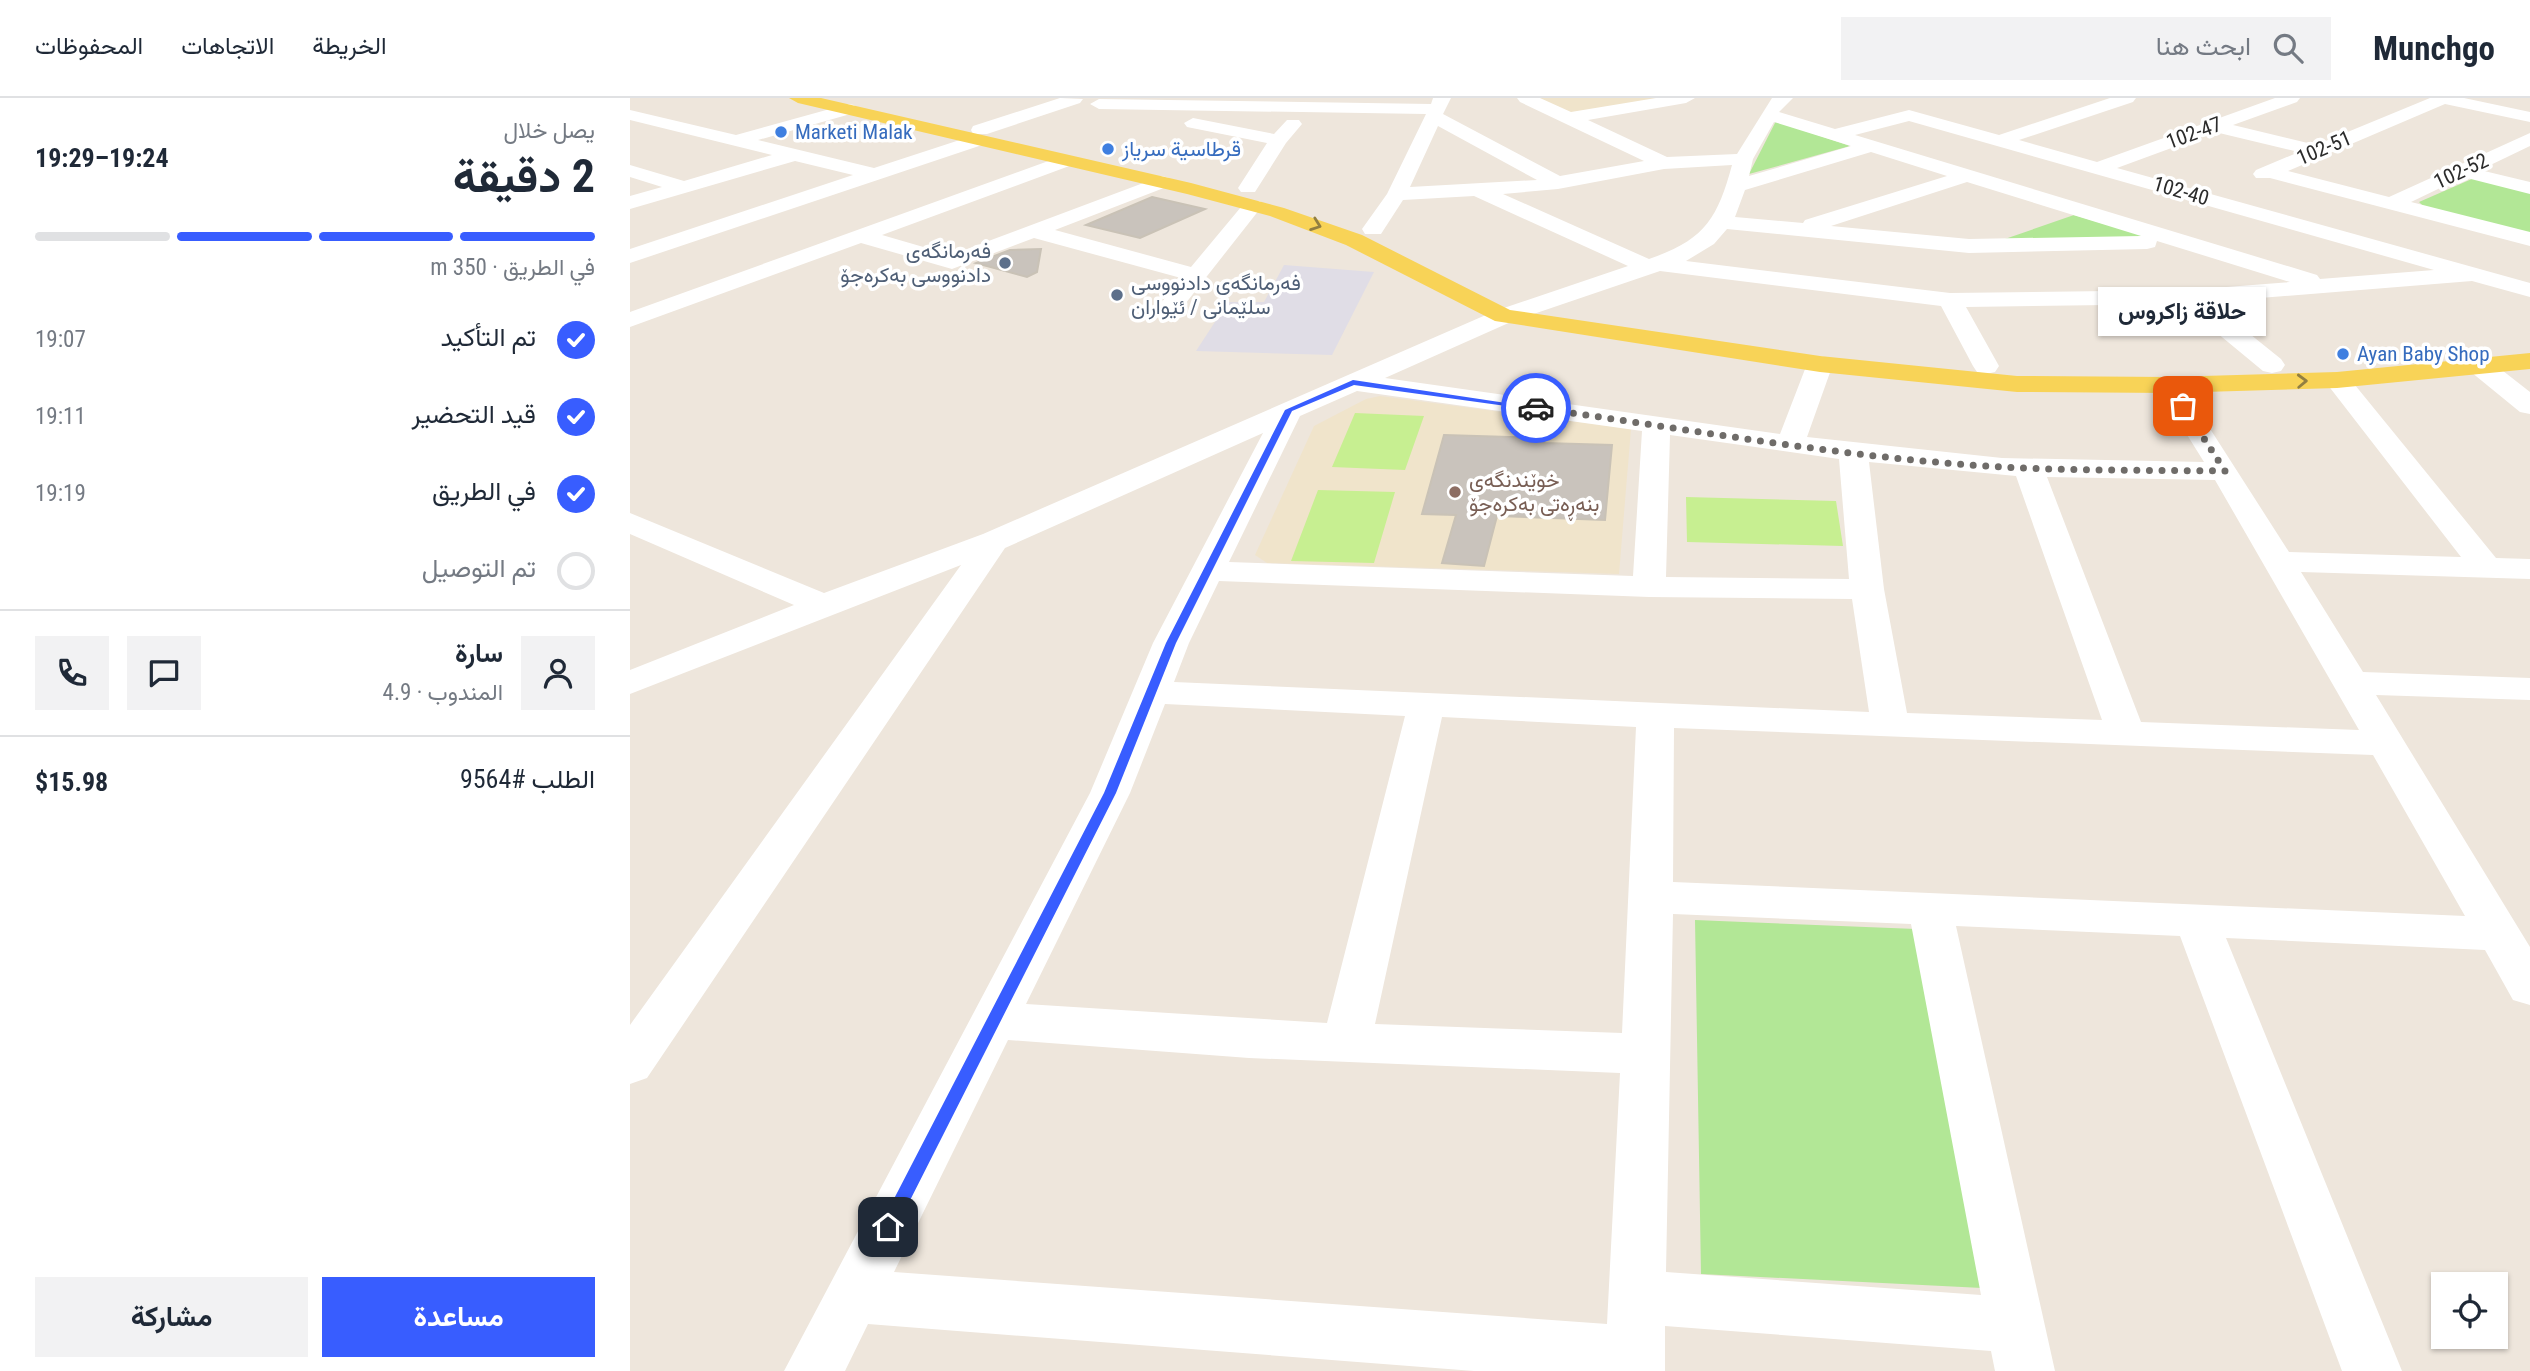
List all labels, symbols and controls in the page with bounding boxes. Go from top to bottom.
search box [1841,17,2331,80]
icon: search [2269,29,2307,67]
text: Munchgo [2373,29,2495,68]
text: ابحث هنا [2156,31,2251,61]
text: المحفوظات [35,32,143,60]
text: الاتجاهات [181,32,274,60]
text: الخريطة [312,32,387,60]
street label: 102-47 [2163,112,2225,154]
text: يصل خلال [503,117,595,144]
place label: Marketi Malak [795,120,913,144]
marker: Marketi Malak [773,124,789,140]
street label: 102-51 [2293,126,2355,170]
place label: قرطاسية سرياز [1121,137,1241,162]
marker: قرطاسية سرياز [1100,141,1116,157]
text: 19:24–19:29 [35,143,169,173]
street label: 102-52 [2430,148,2492,194]
text: 2 دقيقة [453,149,595,203]
street label: 102-40 [2150,172,2212,210]
one-way arrow [1310,217,1322,231]
place label: فەرمانگەی دادنووسی بەکرەجۆ [840,239,991,288]
text: في الطريق · 350 m [430,254,595,281]
marker: فەرمانگەی دادنووسی بەکرەجۆ [997,255,1013,271]
place label: فەرمانگەی دادنووسی سلێمانی / ئێواران [1131,271,1301,320]
marker: فەرمانگەی دادنووسی سلێمانی / ئێواران [1109,287,1125,303]
callout: حلاقة زاکروس [2099,287,2267,336]
text: حلاقة زاکروس [2118,298,2246,325]
icon: check [557,321,595,359]
text: تم التأكيد [441,322,536,352]
text: 19:07 [35,326,86,353]
place label: Ayan Baby Shop [2357,342,2490,366]
marker: Ayan Baby Shop [2335,346,2351,362]
courier [1501,373,1571,443]
one-way arrow [2297,374,2308,389]
pin [2153,376,2213,436]
icon: bag [2164,387,2202,425]
icon: car [1517,389,1555,427]
icon: check [557,398,595,436]
text: قيد التحضير [412,399,536,429]
text: 19:11 [35,403,86,430]
place label: خوێندنگەی بنەڕەتی بەکرەجۆ [1469,468,1599,521]
icon: check [557,475,595,513]
text: في الطريق [432,476,536,506]
text: 19:19 [35,480,86,507]
marker: خوێندنگەی بنەڕەتی بەکرەجۆ [1447,484,1463,500]
text: تم التوصيل [422,553,536,583]
button: phone [35,636,109,710]
button: chat [127,636,201,710]
button: person [521,636,595,710]
text: سارة [455,638,503,668]
text: المندوب · 4.9 [383,679,503,706]
text: الطلب #9564 [460,764,595,794]
text: $15.98 [35,767,108,797]
pin [858,1197,918,1257]
icon: home [869,1208,907,1246]
map controls [2431,1272,2508,1349]
button: locate [2431,1272,2508,1349]
button: مشاركة [35,1277,308,1357]
button: مساعدة [322,1277,595,1357]

